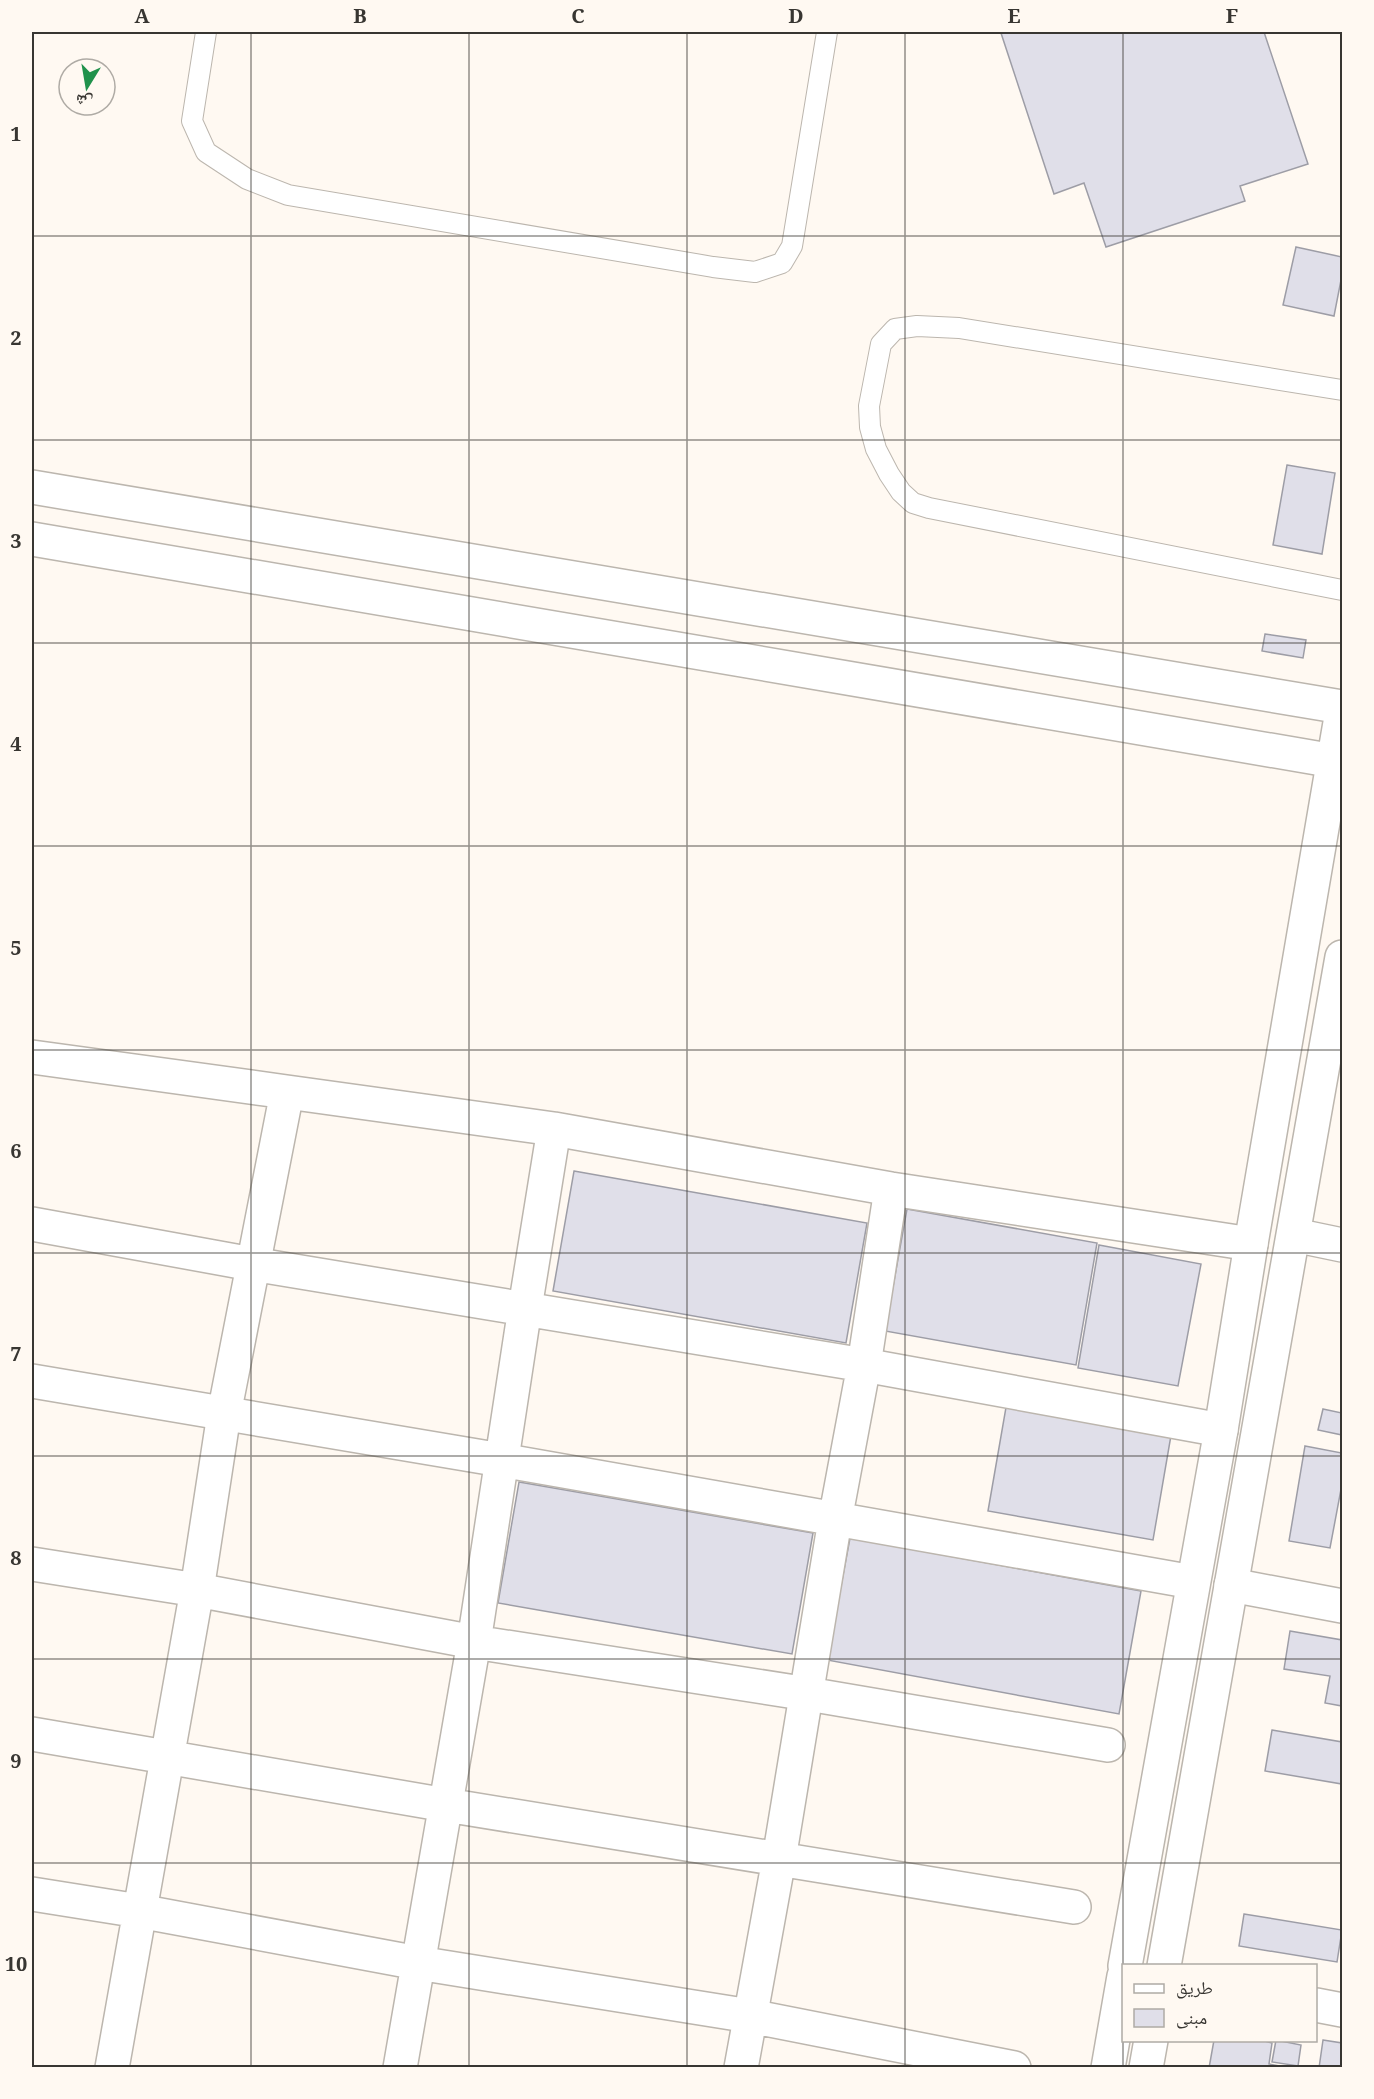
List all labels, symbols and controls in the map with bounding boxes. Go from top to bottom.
text: A [134,2,150,29]
text: B [353,2,367,29]
text: C [571,2,585,29]
text: D [788,2,804,29]
text: E [1007,2,1021,29]
text: F [1226,2,1238,29]
north arrow [57,57,117,117]
text: ش [74,89,95,114]
text: 1 [10,120,22,147]
text: 2 [10,324,22,351]
text: 3 [10,527,22,554]
text: 4 [10,730,22,757]
text: 5 [10,934,22,961]
text: 6 [10,1137,22,1164]
text: 7 [10,1340,22,1367]
text: 8 [10,1544,22,1571]
text: 9 [10,1747,22,1774]
text: 10 [5,1950,27,1977]
legend [1122,1964,1317,2042]
text: طريق [1176,1975,1213,1999]
text: مبنى [1176,2005,1207,2029]

